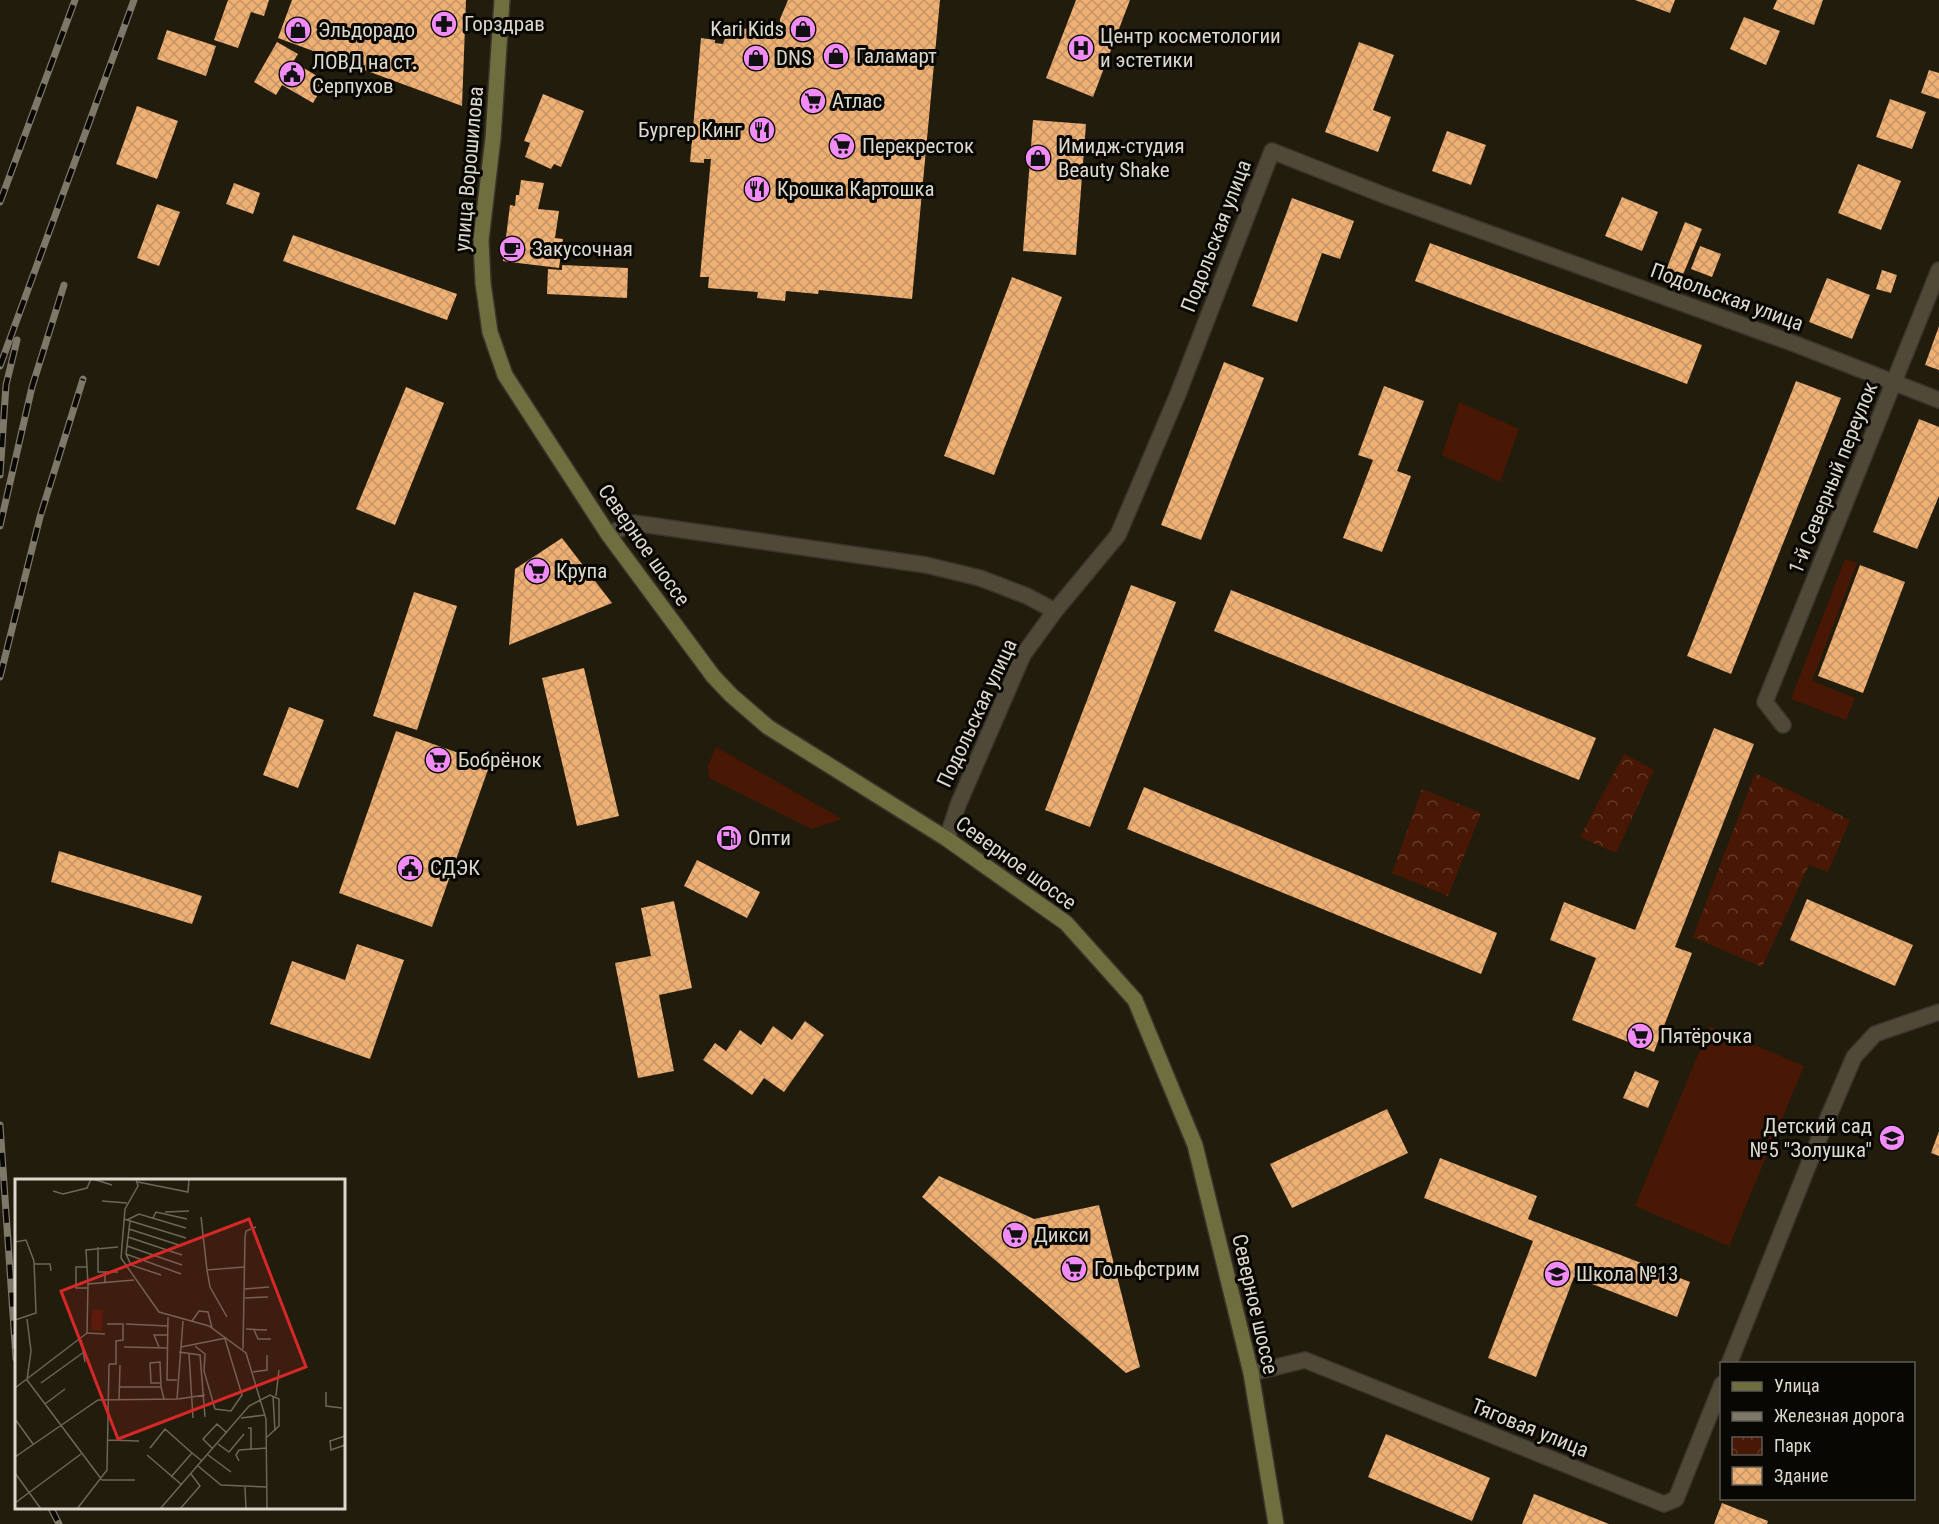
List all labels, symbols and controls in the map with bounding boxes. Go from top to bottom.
pharmacy icon: Горздрав [429,9,459,39]
place label: Горздрав [464,12,545,36]
shop icon: Kari Kids [788,14,818,44]
shop icon: Эльдорадо [283,15,313,45]
place label: Kari Kids [710,17,784,41]
place label: Эльдорадо [318,18,415,42]
place label: Центр косметологии и эстетики [1100,24,1281,72]
hospital icon: Центр косметологии и эстетики [1066,33,1096,63]
shop icon: Галамарт [821,41,851,71]
shop icon: DNS [741,43,771,73]
place label: Галамарт [856,44,937,68]
place label: DNS [776,46,812,70]
place label: ЛОВД на ст. Серпухов [312,50,417,98]
public building icon: ЛОВД на ст. Серпухов [277,59,307,89]
street label: улица Ворошилова [450,85,488,253]
supermarket icon: Атлас [798,86,828,116]
place label: Атлас [832,89,882,113]
restaurant icon: Бургер Кинг [747,115,777,145]
place label: Бургер Кинг [638,118,742,142]
supermarket icon: Перекресток [827,131,857,161]
place label: Перекресток [862,134,974,158]
place label: Имидж-студия Beauty Shake [1058,134,1185,182]
shop icon: Имидж-студия Beauty Shake [1023,143,1053,173]
street label: Подольская улица [1176,157,1256,315]
restaurant icon: Крошка Картошка [742,174,772,204]
place label: Крошка Картошка [777,177,935,201]
cafe icon: Закусочная [497,234,527,264]
place label: Закусочная [532,237,633,261]
street label: Подольская улица [1647,258,1807,336]
street label: 1-й Северный переулок [1784,379,1882,577]
street label: Северное шоссе [593,480,695,611]
supermarket icon: Крупа [522,556,552,586]
place label: Крупа [556,559,607,583]
street label: Подольская улица [932,635,1022,791]
supermarket icon: Бобрёнок [423,745,453,775]
place label: Бобрёнок [458,748,542,772]
street label: Северное шоссе [951,811,1081,915]
fuel station icon: Опти [714,823,744,853]
place label: Опти [748,826,791,850]
public building icon: СДЭК [395,853,425,883]
place label: СДЭК [430,856,480,880]
supermarket icon: Пятёрочка [1625,1021,1655,1051]
place label: Пятёрочка [1660,1024,1752,1048]
place label: Детский сад №5 "Золушка" [1750,1114,1872,1162]
school or university icon: Детский сад №5 "Золушка" [1877,1123,1907,1153]
inset map [15,1179,345,1509]
supermarket icon: Дикси [1000,1220,1030,1250]
place label: Дикси [1034,1223,1089,1247]
street label: Северное шоссе [1227,1232,1283,1377]
supermarket icon: Гольфстрим [1059,1254,1089,1284]
place label: Гольфстрим [1094,1257,1200,1281]
school or university icon: Школа №13 [1542,1259,1572,1289]
place label: Школа №13 [1576,1262,1678,1286]
legend [1720,1362,1915,1500]
text: Улица [1774,1375,1820,1396]
street label: Тяговая улица [1468,1394,1592,1462]
text: Железная дорога [1774,1405,1905,1426]
text: Парк [1774,1435,1812,1456]
text: Здание [1774,1465,1828,1486]

